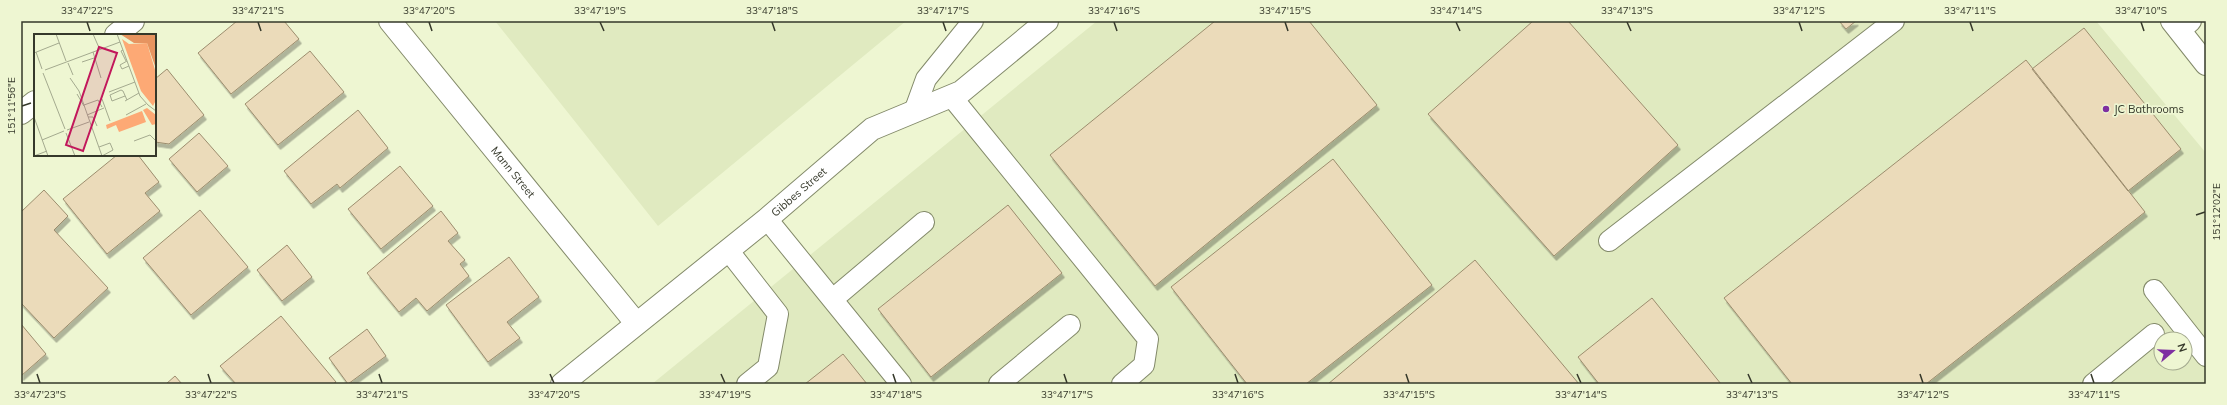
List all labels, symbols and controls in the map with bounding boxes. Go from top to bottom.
text: 33°47'22"S [61,4,113,17]
text: 33°47'21"S [232,4,284,17]
text: 33°47'20"S [403,4,455,17]
text: 33°47'19"S [574,4,626,17]
text: 33°47'18"S [746,4,798,17]
text: 33°47'17"S [917,4,969,17]
text: 33°47'16"S [1088,4,1140,17]
text: 33°47'15"S [1259,4,1311,17]
text: 33°47'14"S [1430,4,1482,17]
text: 33°47'13"S [1601,4,1653,17]
text: 33°47'12"S [1773,4,1825,17]
text: 33°47'11"S [1944,4,1996,17]
text: 33°47'10"S [2115,4,2167,17]
inset map [34,34,156,156]
text: 151°11'56"E [5,77,18,135]
place label: JC Bathrooms [2114,102,2184,116]
marker: JC Bathrooms [2101,104,2111,114]
street label: Mann Street [488,144,538,201]
street label: Gibbes Street [768,164,830,219]
text: 151°12'02"E [2210,183,2223,241]
north arrow [2153,331,2193,371]
text: N [2174,342,2190,354]
text: 33°47'23"S [14,388,66,401]
text: 33°47'22"S [185,388,237,401]
text: 33°47'21"S [356,388,408,401]
text: 33°47'20"S [528,388,580,401]
text: 33°47'19"S [699,388,751,401]
text: 33°47'18"S [870,388,922,401]
text: 33°47'17"S [1041,388,1093,401]
text: 33°47'16"S [1212,388,1264,401]
text: 33°47'15"S [1383,388,1435,401]
text: 33°47'14"S [1555,388,1607,401]
text: 33°47'13"S [1726,388,1778,401]
text: 33°47'12"S [1897,388,1949,401]
text: 33°47'11"S [2068,388,2120,401]

